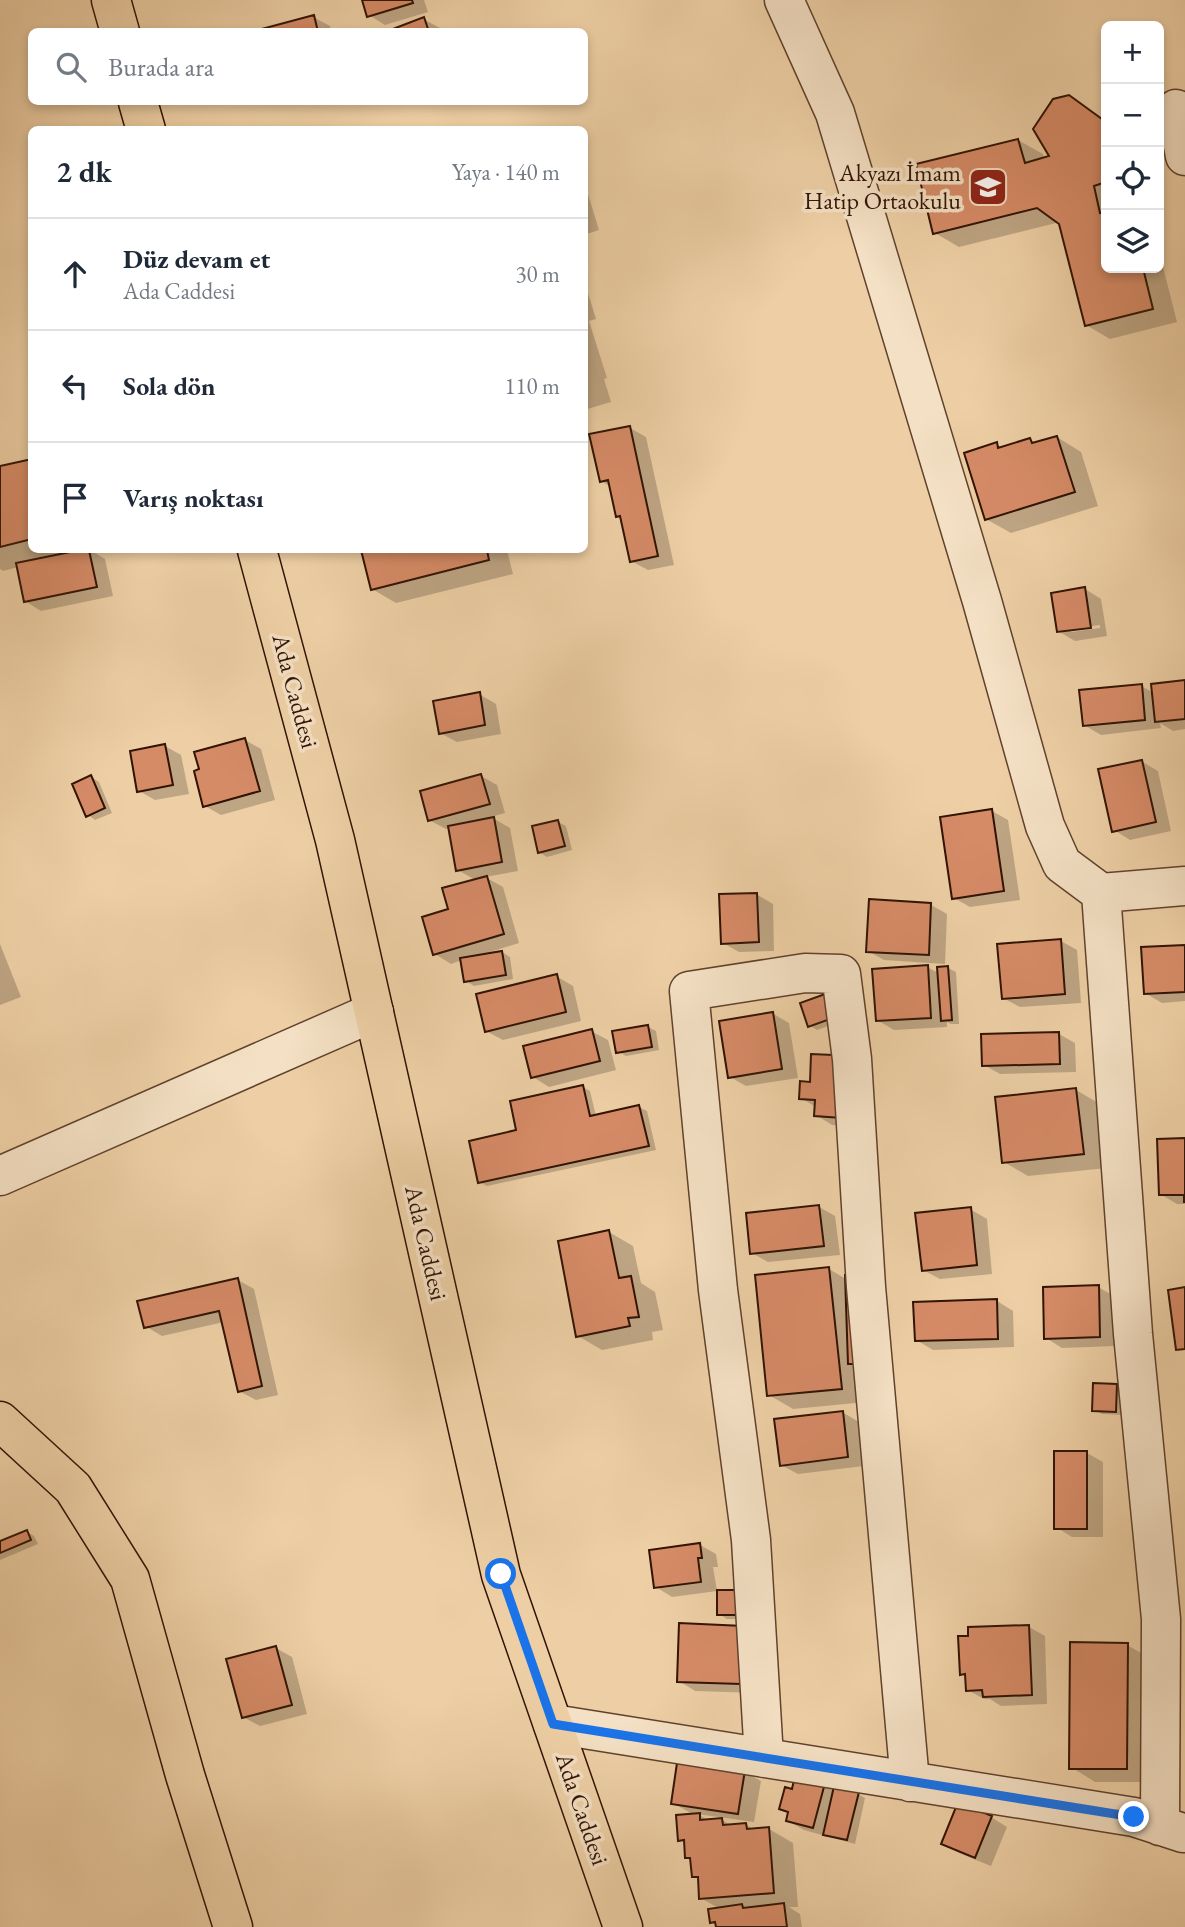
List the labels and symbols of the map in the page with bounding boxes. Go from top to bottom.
place label: Akyazı İmam Hatip Ortaokulu [804,157,961,216]
school or university icon: Akyazı İmam Hatip Ortaokulu [967,166,1009,208]
street label: Ada Caddesi [265,629,326,752]
street label: Ada Caddesi [398,1181,455,1303]
route start [485,1558,516,1589]
street label: Ada Caddesi [548,1748,616,1869]
route end [1118,1801,1149,1832]

